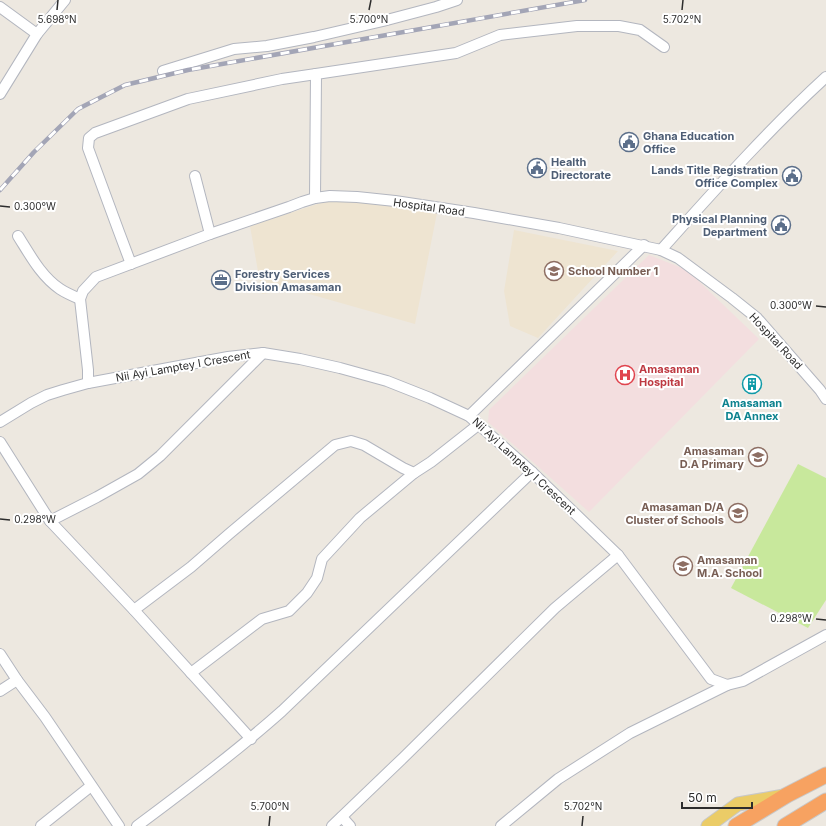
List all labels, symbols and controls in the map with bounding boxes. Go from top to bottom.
text: 5.698°N [38,13,76,25]
text: 5.700°N [350,13,388,25]
text: 5.702°N [663,13,701,25]
place label: Ghana Education Office [643,129,735,156]
public building icon: Ghana Education Office [618,131,640,153]
place label: Health Directorate [551,155,611,182]
public building icon: Health Directorate [526,157,548,179]
place label: Lands Title Registration Office Complex [651,163,779,190]
public building icon: Lands Title Registration Office Complex [781,165,803,187]
street label: Hospital Road [392,195,466,219]
text: 0.300°W [14,200,56,212]
place label: Physical Planning Department [672,212,767,239]
public building icon: Physical Planning Department [770,214,792,236]
school or university icon: School Number 1 [543,260,565,282]
place label: School Number 1 [568,264,658,278]
place label: Forestry Services Division Amasaman [235,267,341,294]
office icon: Forestry Services Division Amasaman [210,269,232,291]
text: 0.300°W [770,299,812,311]
street label: Hospital Road [746,310,806,372]
street label: Nii Ayi Lamptey I Crescent [115,347,252,385]
place label: Amasaman Hospital [639,362,700,389]
hospital icon: Amasaman Hospital [614,364,636,386]
building icon: Amasaman DA Annex [741,373,763,395]
place label: Amasaman DA Annex [722,396,782,423]
street label: Nii Ayi Lamptey I Crescent [469,414,579,518]
place label: Amasaman D.A Primary [680,444,744,471]
school or university icon: Amasaman D.A Primary [747,446,769,468]
place label: Amasaman D/A Cluster of Schools [625,500,724,527]
school or university icon: Amasaman D/A Cluster of Schools [727,502,749,524]
text: 0.298°W [14,513,56,525]
place label: Amasaman M.A. School [697,553,762,580]
school or university icon: Amasaman M.A. School [672,555,694,577]
text: 0.298°W [770,612,812,624]
scale bar [682,784,752,810]
text: 50 m [688,790,717,805]
text: 5.700°N [251,800,289,812]
text: 5.702°N [564,800,602,812]

